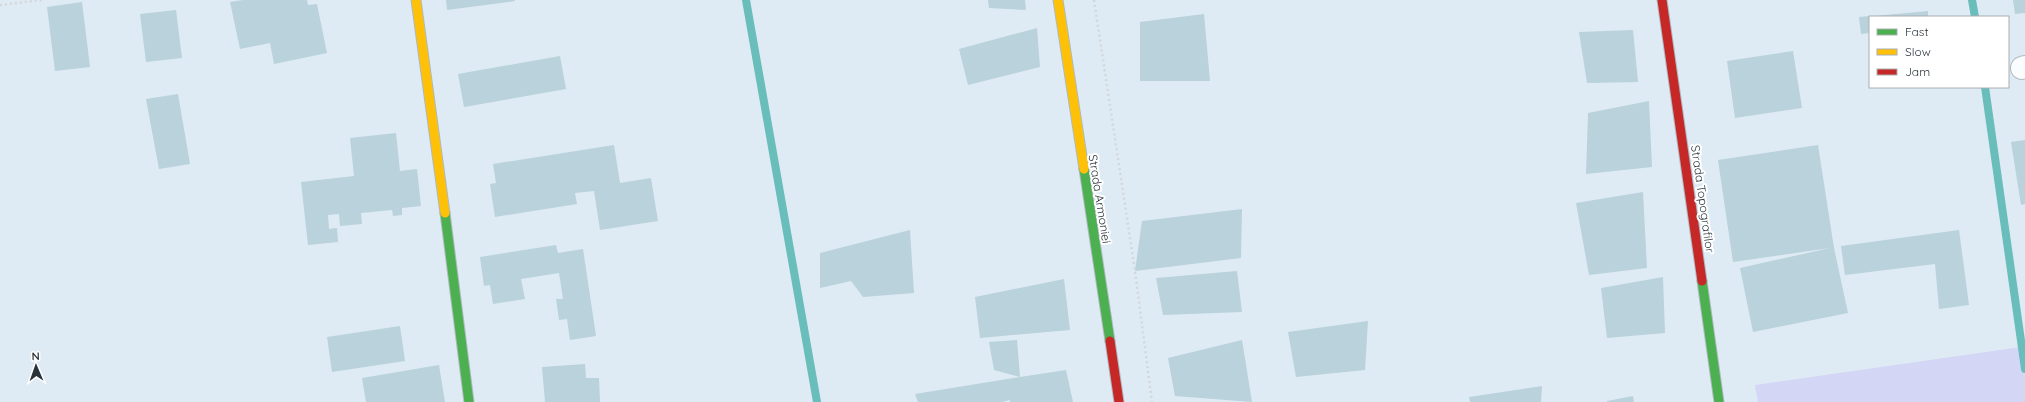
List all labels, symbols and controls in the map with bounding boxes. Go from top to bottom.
legend [1869,16,2009,88]
text: Fast [1905,24,1929,39]
text: Slow [1905,44,1931,59]
text: Jam [1905,64,1930,79]
street label: Strada Topografilor [1688,144,1718,254]
street label: Strada Armoniei [1086,153,1114,245]
north arrow [16,346,56,386]
text: N [31,349,40,363]

